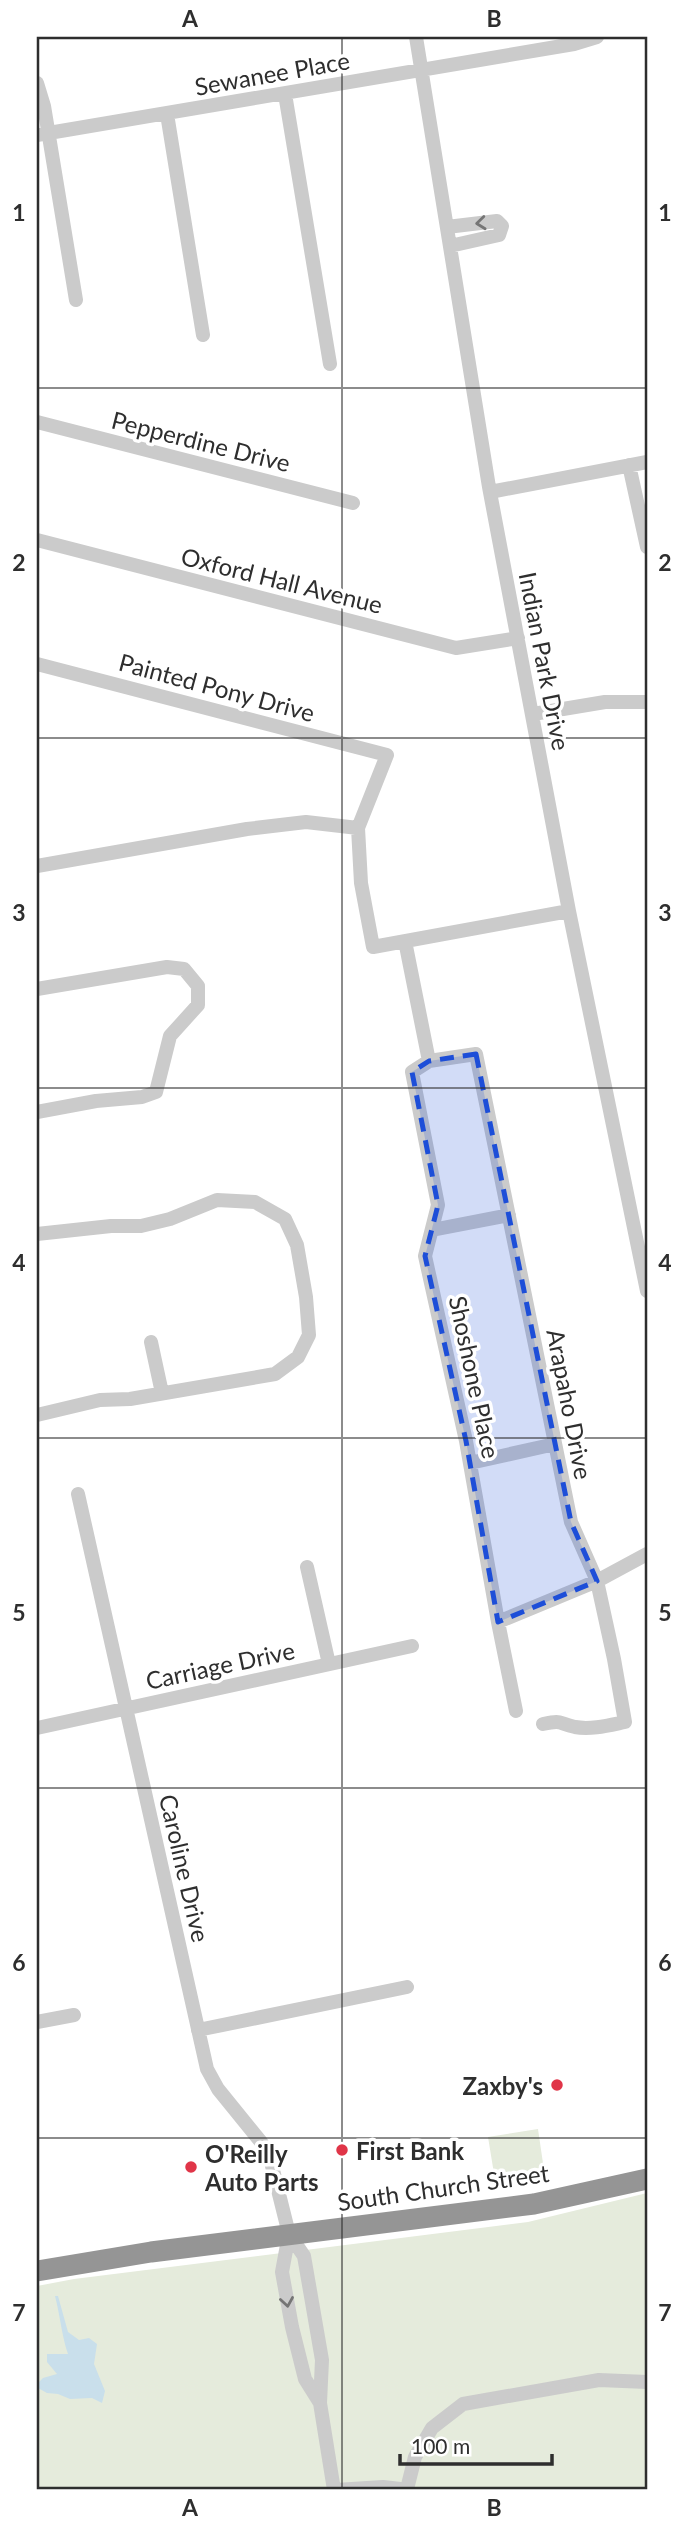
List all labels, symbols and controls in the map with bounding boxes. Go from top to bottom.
text: A [181,4,199,32]
text: B [486,4,502,32]
street label: Sewanee Place [192,45,352,101]
text: 1 [12,198,26,226]
text: 1 [658,198,672,226]
one-way arrow [476,215,487,230]
street label: Pepperdine Drive [109,405,293,477]
street label: Oxford Hall Avenue [178,541,386,619]
text: 2 [12,548,26,576]
text: 2 [658,548,672,576]
street label: Indian Park Drive [514,569,576,753]
street label: Painted Pony Drive [116,647,318,727]
text: 3 [12,898,26,926]
text: 3 [658,898,672,926]
text: 4 [12,1248,26,1276]
text: 4 [658,1248,672,1276]
street label: Shoshone Place [444,1293,506,1461]
street label: Arapaho Drive [541,1326,599,1482]
text: 5 [12,1598,26,1626]
text: 5 [658,1598,672,1626]
street label: Carriage Drive [143,1635,297,1695]
street label: Caroline Drive [154,1791,216,1945]
text: 6 [12,1948,26,1976]
text: 6 [658,1948,672,1976]
place label: Zaxby's [463,2071,543,2100]
marker: Zaxby's [549,2077,565,2093]
place label: First Bank [356,2136,464,2165]
place label: O'Reilly Auto Parts [204,2139,318,2196]
marker: First Bank [334,2142,350,2158]
street label: South Church Street [335,2158,551,2216]
marker: O'Reilly Auto Parts [183,2159,199,2175]
one-way arrow [279,2296,294,2308]
text: 7 [12,2298,26,2326]
text: 7 [658,2298,672,2326]
scale bar [400,2422,553,2466]
text: 100 m [411,2433,470,2458]
text: A [181,2493,199,2521]
text: B [486,2493,502,2521]

